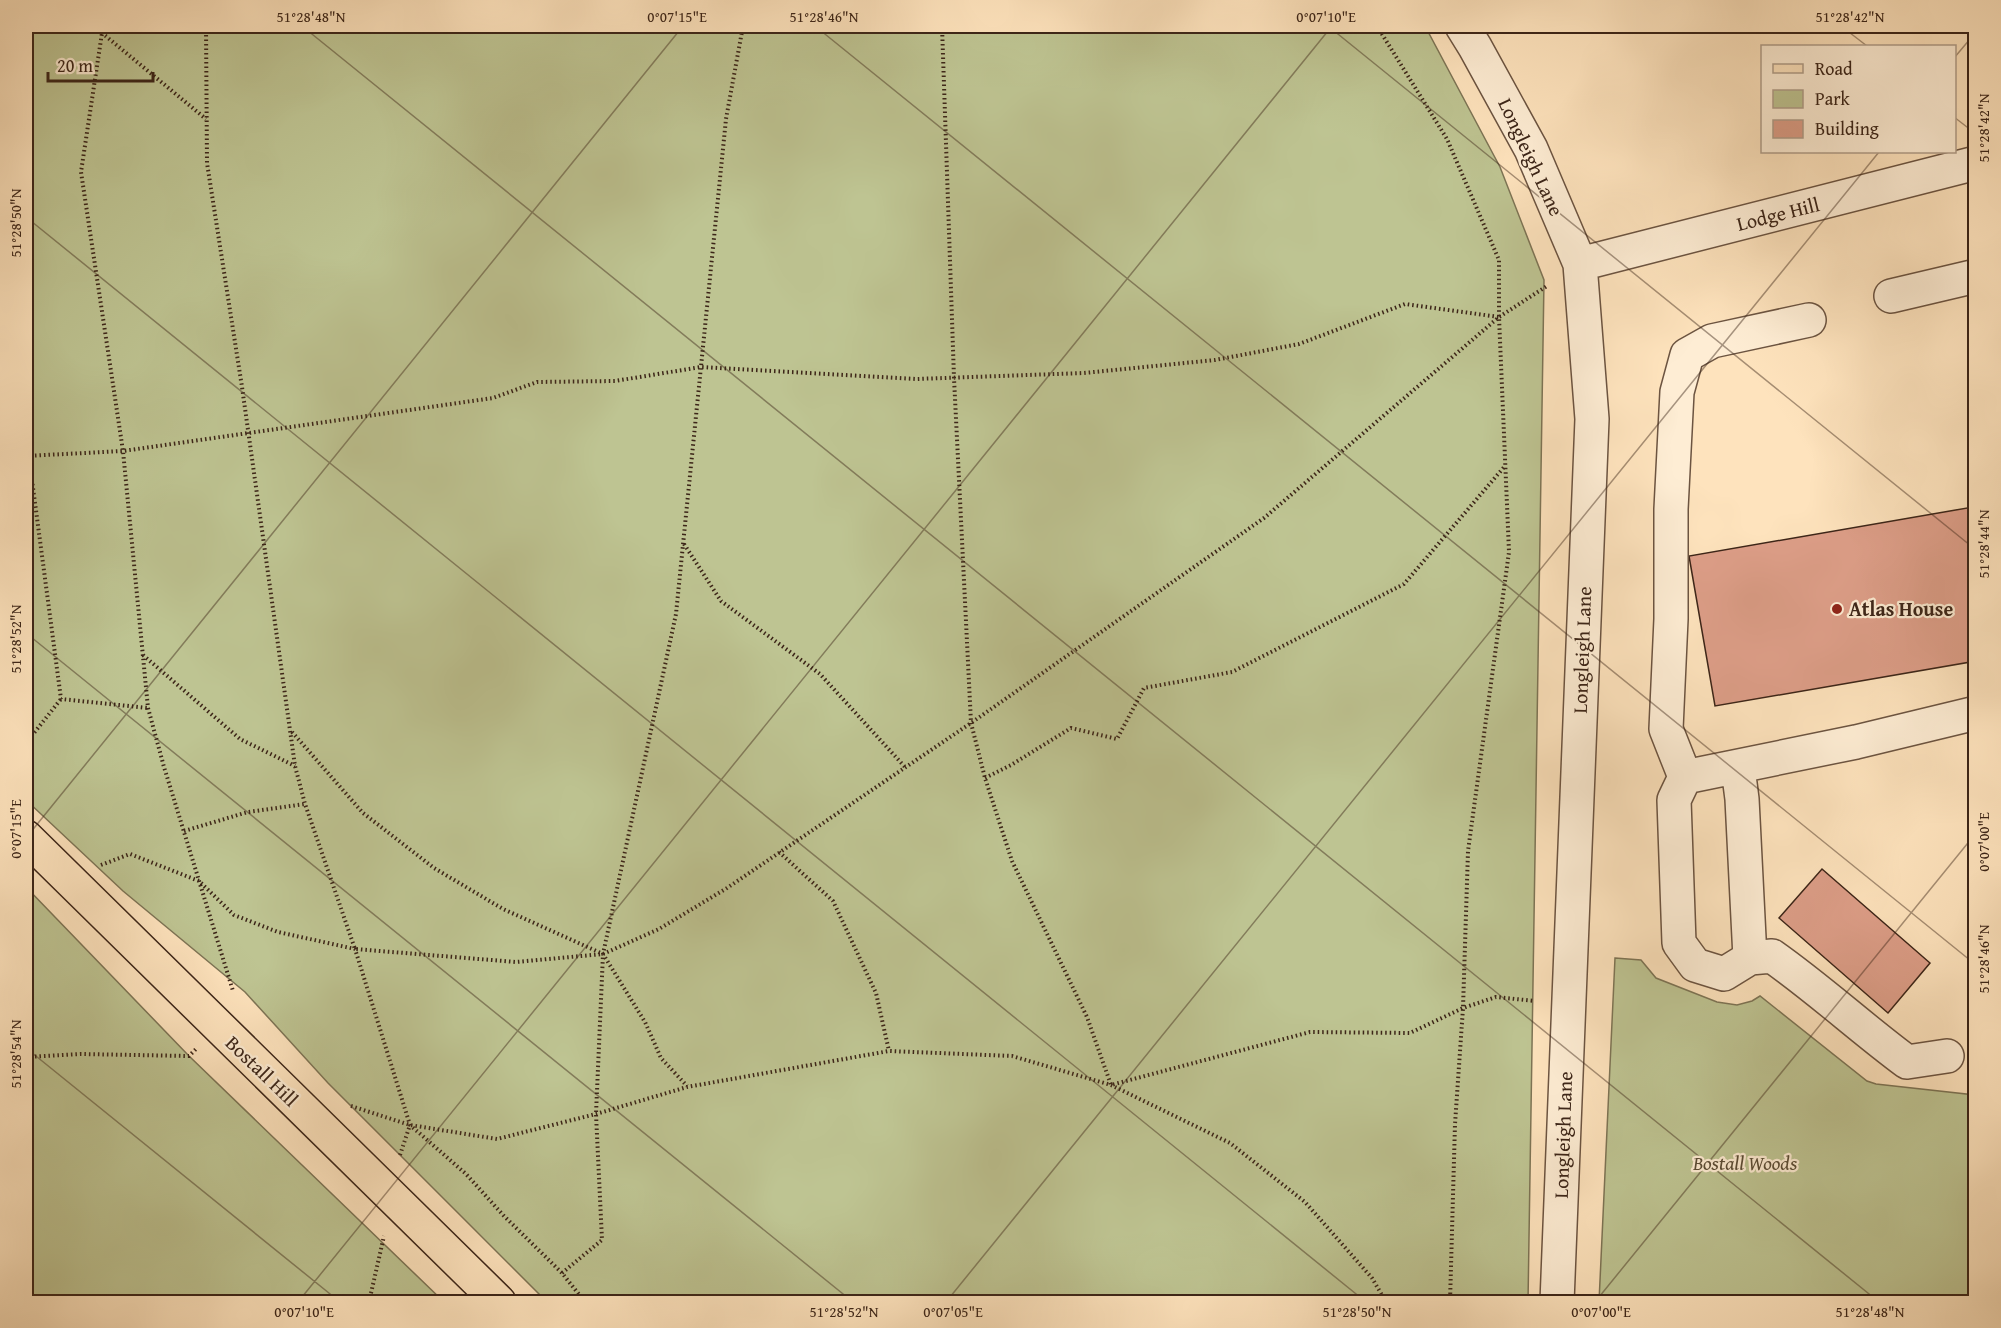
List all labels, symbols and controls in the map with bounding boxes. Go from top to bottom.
text: 51°28'48"N [277,6,346,27]
text: 0°07'15"E [647,6,707,27]
text: 51°28'46"N [790,6,859,27]
text: 0°07'10"E [1296,6,1356,27]
text: 51°28'42"N [1816,6,1885,27]
scale bar [48,45,153,83]
legend [1761,45,1956,153]
text: 20 m [57,52,93,79]
text: Road [1815,55,1853,82]
text: Park [1815,85,1851,112]
street label: Longleigh Lane [1491,93,1571,221]
text: 51°28'42"N [1973,93,1994,162]
text: Building [1815,115,1879,142]
text: 51°28'50"N [5,188,26,257]
street label: Lodge Hill [1733,189,1823,238]
text: 51°28'44"N [1973,509,1994,578]
street label: Longleigh Lane [1565,586,1598,714]
place label: Atlas House [1849,594,1953,623]
marker: Atlas House [1830,602,1844,616]
text: 51°28'52"N [5,604,26,673]
text: 0°07'15"E [5,799,26,859]
text: 0°07'00"E [1973,812,1994,872]
text: 51°28'46"N [1973,924,1994,993]
text: 51°28'54"N [5,1019,26,1088]
street label: Bostall Hill [219,1028,306,1113]
street label: Longleigh Lane [1546,1071,1579,1199]
park label: Bostall Woods [1692,1148,1798,1177]
text: 0°07'10"E [274,1301,334,1322]
text: 51°28'52"N [810,1301,879,1322]
text: 0°07'05"E [923,1301,983,1322]
text: 51°28'50"N [1323,1301,1392,1322]
text: 0°07'00"E [1571,1301,1631,1322]
text: 51°28'48"N [1836,1301,1905,1322]

